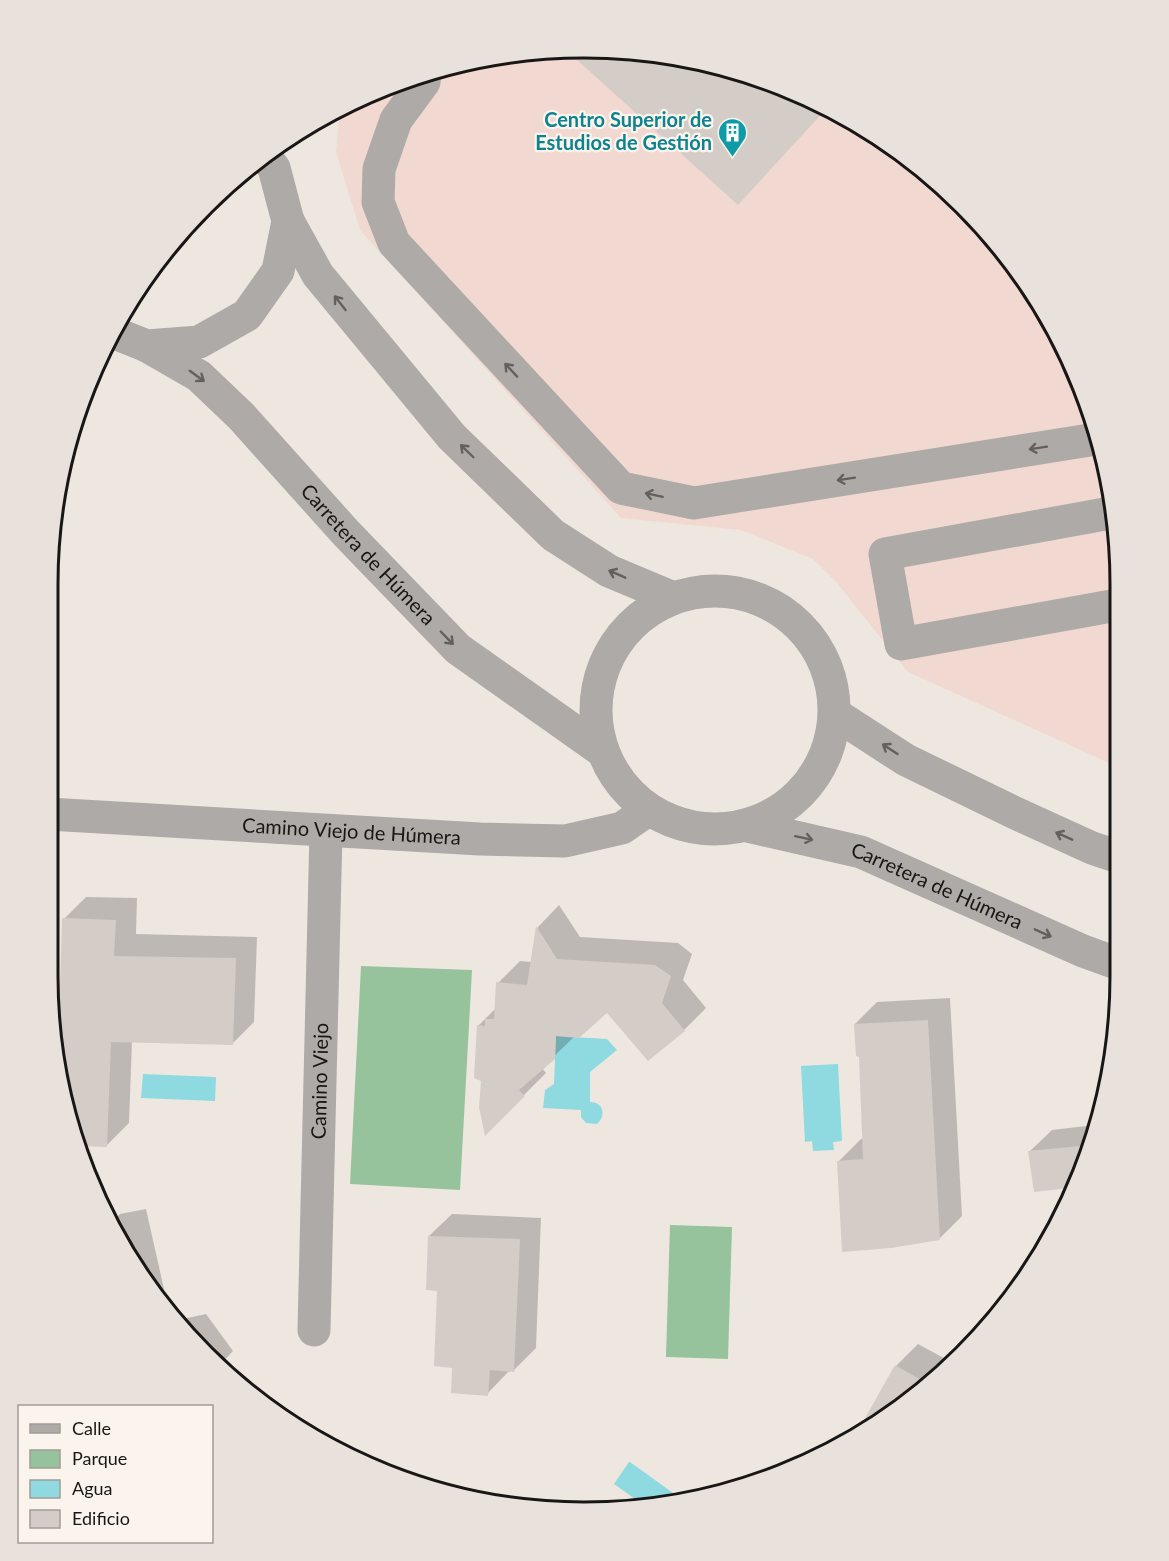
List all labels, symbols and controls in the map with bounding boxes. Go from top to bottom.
place label: Centro Superior de Estudios de Gestión [535,107,712,154]
building icon: Centro Superior de Estudios de Gestión [717,116,749,158]
one-way arrow [334,296,347,312]
one-way arrow [504,362,518,377]
one-way arrow [189,369,205,382]
one-way arrow [1029,443,1049,454]
one-way arrow [460,444,475,459]
one-way arrow [837,474,856,485]
street label: Carretera de Húmera [297,478,441,629]
one-way arrow [644,489,664,500]
one-way arrow [609,568,627,579]
one-way arrow [440,631,455,646]
one-way arrow [882,743,899,755]
street label: Camino Viejo de Húmera [242,812,462,849]
one-way arrow [1056,829,1074,841]
one-way arrow [794,833,813,845]
street label: Carretera de Húmera [849,837,1027,934]
one-way arrow [1033,928,1052,939]
street label: Camino Viejo [306,1022,332,1140]
legend [18,1405,213,1543]
text: Calle [72,1417,111,1439]
text: Parque [72,1447,127,1469]
text: Agua [72,1477,113,1499]
text: Edificio [72,1507,130,1529]

